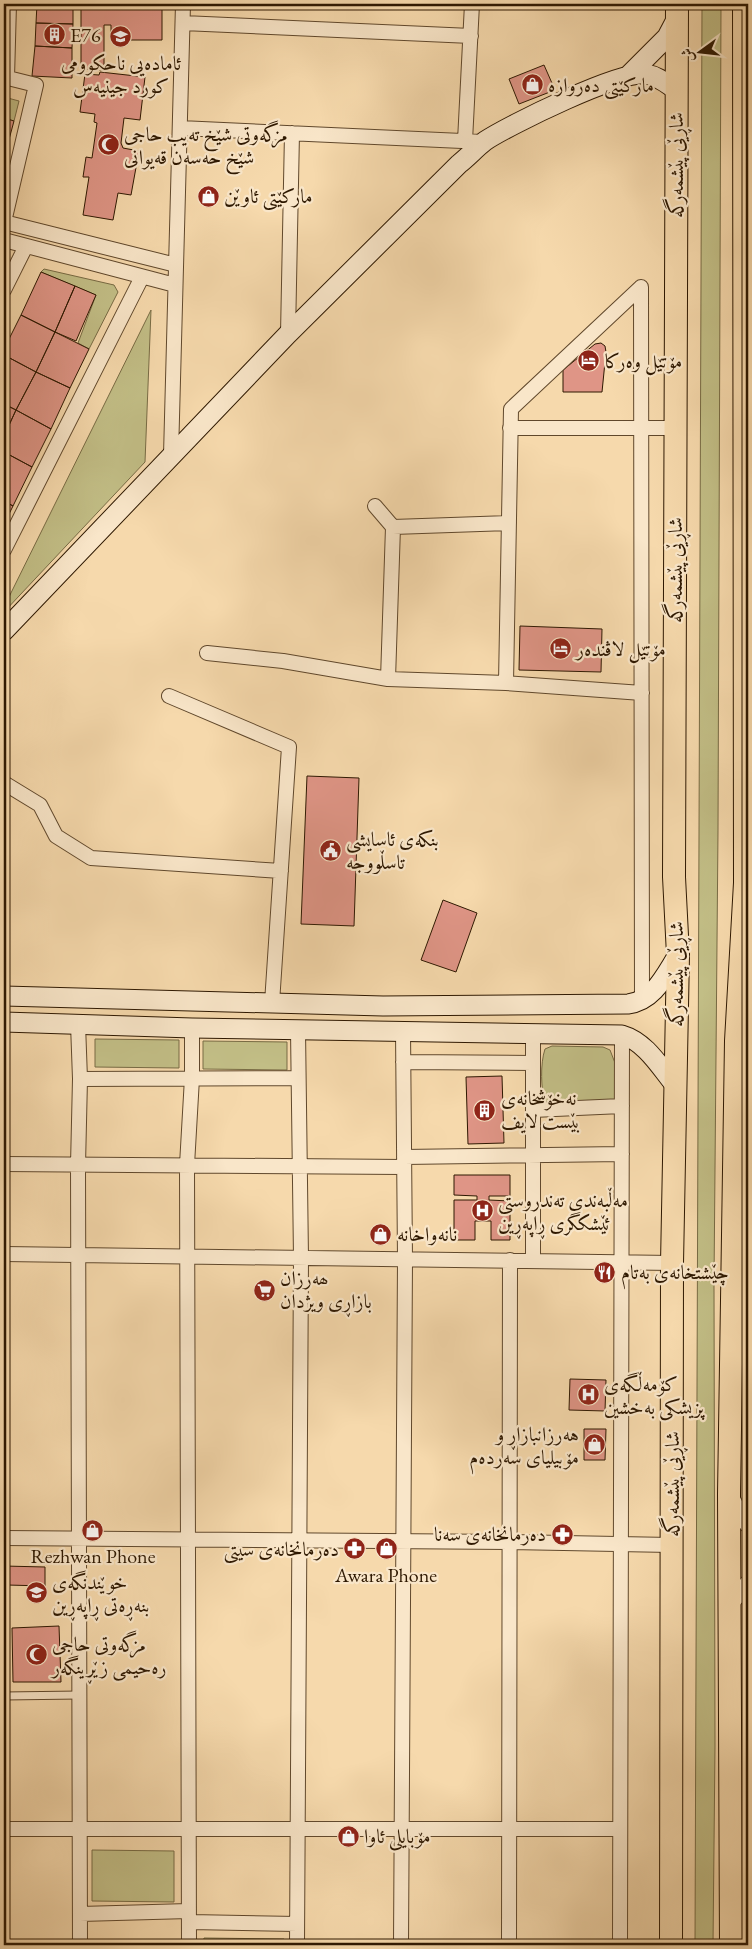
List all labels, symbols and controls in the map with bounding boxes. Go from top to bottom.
place label: E76 [70,22,101,48]
building icon: E76 [42,23,66,47]
school or university icon: ئامادەیی ناحکوومی کورد جینیەس [109,25,133,49]
north arrow [674,28,724,78]
text: ش [677,46,698,64]
place label: ئامادەیی ناحکوومی کورد جینیەس [61,50,181,99]
place label: مارکێتی دەروازە [548,72,654,100]
shop icon: مارکێتی دەروازە [520,73,544,97]
street label: شاڕێی پێشمەرگە [662,112,692,218]
place label: مزگەوتی شێخ تەیب حاجی شێخ حەسەن قەیوانی [124,120,288,175]
mosque icon: مزگەوتی شێخ تەیب حاجی شێخ حەسەن قەیوانی [96,133,120,157]
place label: مارکێتی ئاوێن [224,183,313,211]
shop icon: مارکێتی ئاوێن [196,184,220,208]
place label: مۆتێل وەرکا [605,348,682,376]
hotel icon: مۆتێل وەرکا [577,349,601,373]
street label: شاڕێی پێشمەرگە [661,517,691,623]
place label: مۆتێل لاڤندەر [574,636,666,664]
hotel icon: مۆتێل لاڤندەر [548,637,572,661]
place label: بنکەی ئاسایشی تاسڵووجە [346,826,439,875]
public building icon: بنکەی ئاسایشی تاسڵووجە [318,839,342,863]
street label: شاڕێی پێشمەرگە [662,921,692,1027]
place label: نەخۆشخانەی بێست لایف [501,1085,580,1134]
building icon: نەخۆشخانەی بێست لایف [473,1098,497,1122]
place label: مەڵبەندی تەندروستی ئێشکگری ڕاپەڕین [498,1187,628,1239]
hospital icon: مەڵبەندی تەندروستی ئێشکگری ڕاپەڕین [470,1199,494,1223]
place label: نانەواخانە [397,1221,457,1247]
shop icon: نانەواخانە [369,1222,393,1246]
place label: چێشتخانەی بەتام [621,1259,729,1290]
restaurant icon: چێشتخانەی بەتام [593,1260,617,1284]
place label: ھەرزان بازاڕی ویژدان [280,1265,372,1317]
supermarket icon: ھەرزان بازاڕی ویژدان [252,1278,276,1302]
place label: کۆمەڵگەی پزیشکی بەخشین [604,1371,706,1421]
hospital icon: کۆمەڵگەی پزیشکی بەخشین [576,1383,600,1407]
place label: هەرزانبازاڕ و مۆبیلیای سەردەم [469,1421,579,1475]
street label: شاڕێی پێشمەرگە [658,1431,688,1537]
shop icon: هەرزانبازاڕ و مۆبیلیای سەردەم [583,1433,607,1457]
shop icon: Rezhwan Phone [81,1518,105,1542]
place label: دەرمانخانەی سەنا [434,1521,546,1547]
pharmacy icon: دەرمانخانەی سەنا [550,1522,574,1546]
place label: دەرمانخانەی سیتی [223,1536,339,1564]
pharmacy icon: دەرمانخانەی سیتی [343,1537,367,1561]
shop icon: Awara Phone [374,1537,398,1561]
place label: Rezhwan Phone [31,1543,156,1569]
place label: Awara Phone [334,1562,437,1588]
place label: خوێندنگەی بنەڕەتی ڕاپەڕین [52,1569,149,1621]
school or university icon: خوێندنگەی بنەڕەتی ڕاپەڕین [24,1581,48,1605]
place label: مزگەوتی حاجی رەحیمی زێڕینگەر [50,1630,167,1684]
mosque icon: مزگەوتی حاجی رەحیمی زێڕینگەر [24,1643,48,1667]
place label: مۆبایلی ئاوا [364,1823,431,1851]
shop icon: مۆبایلی ئاوا [336,1824,360,1848]

